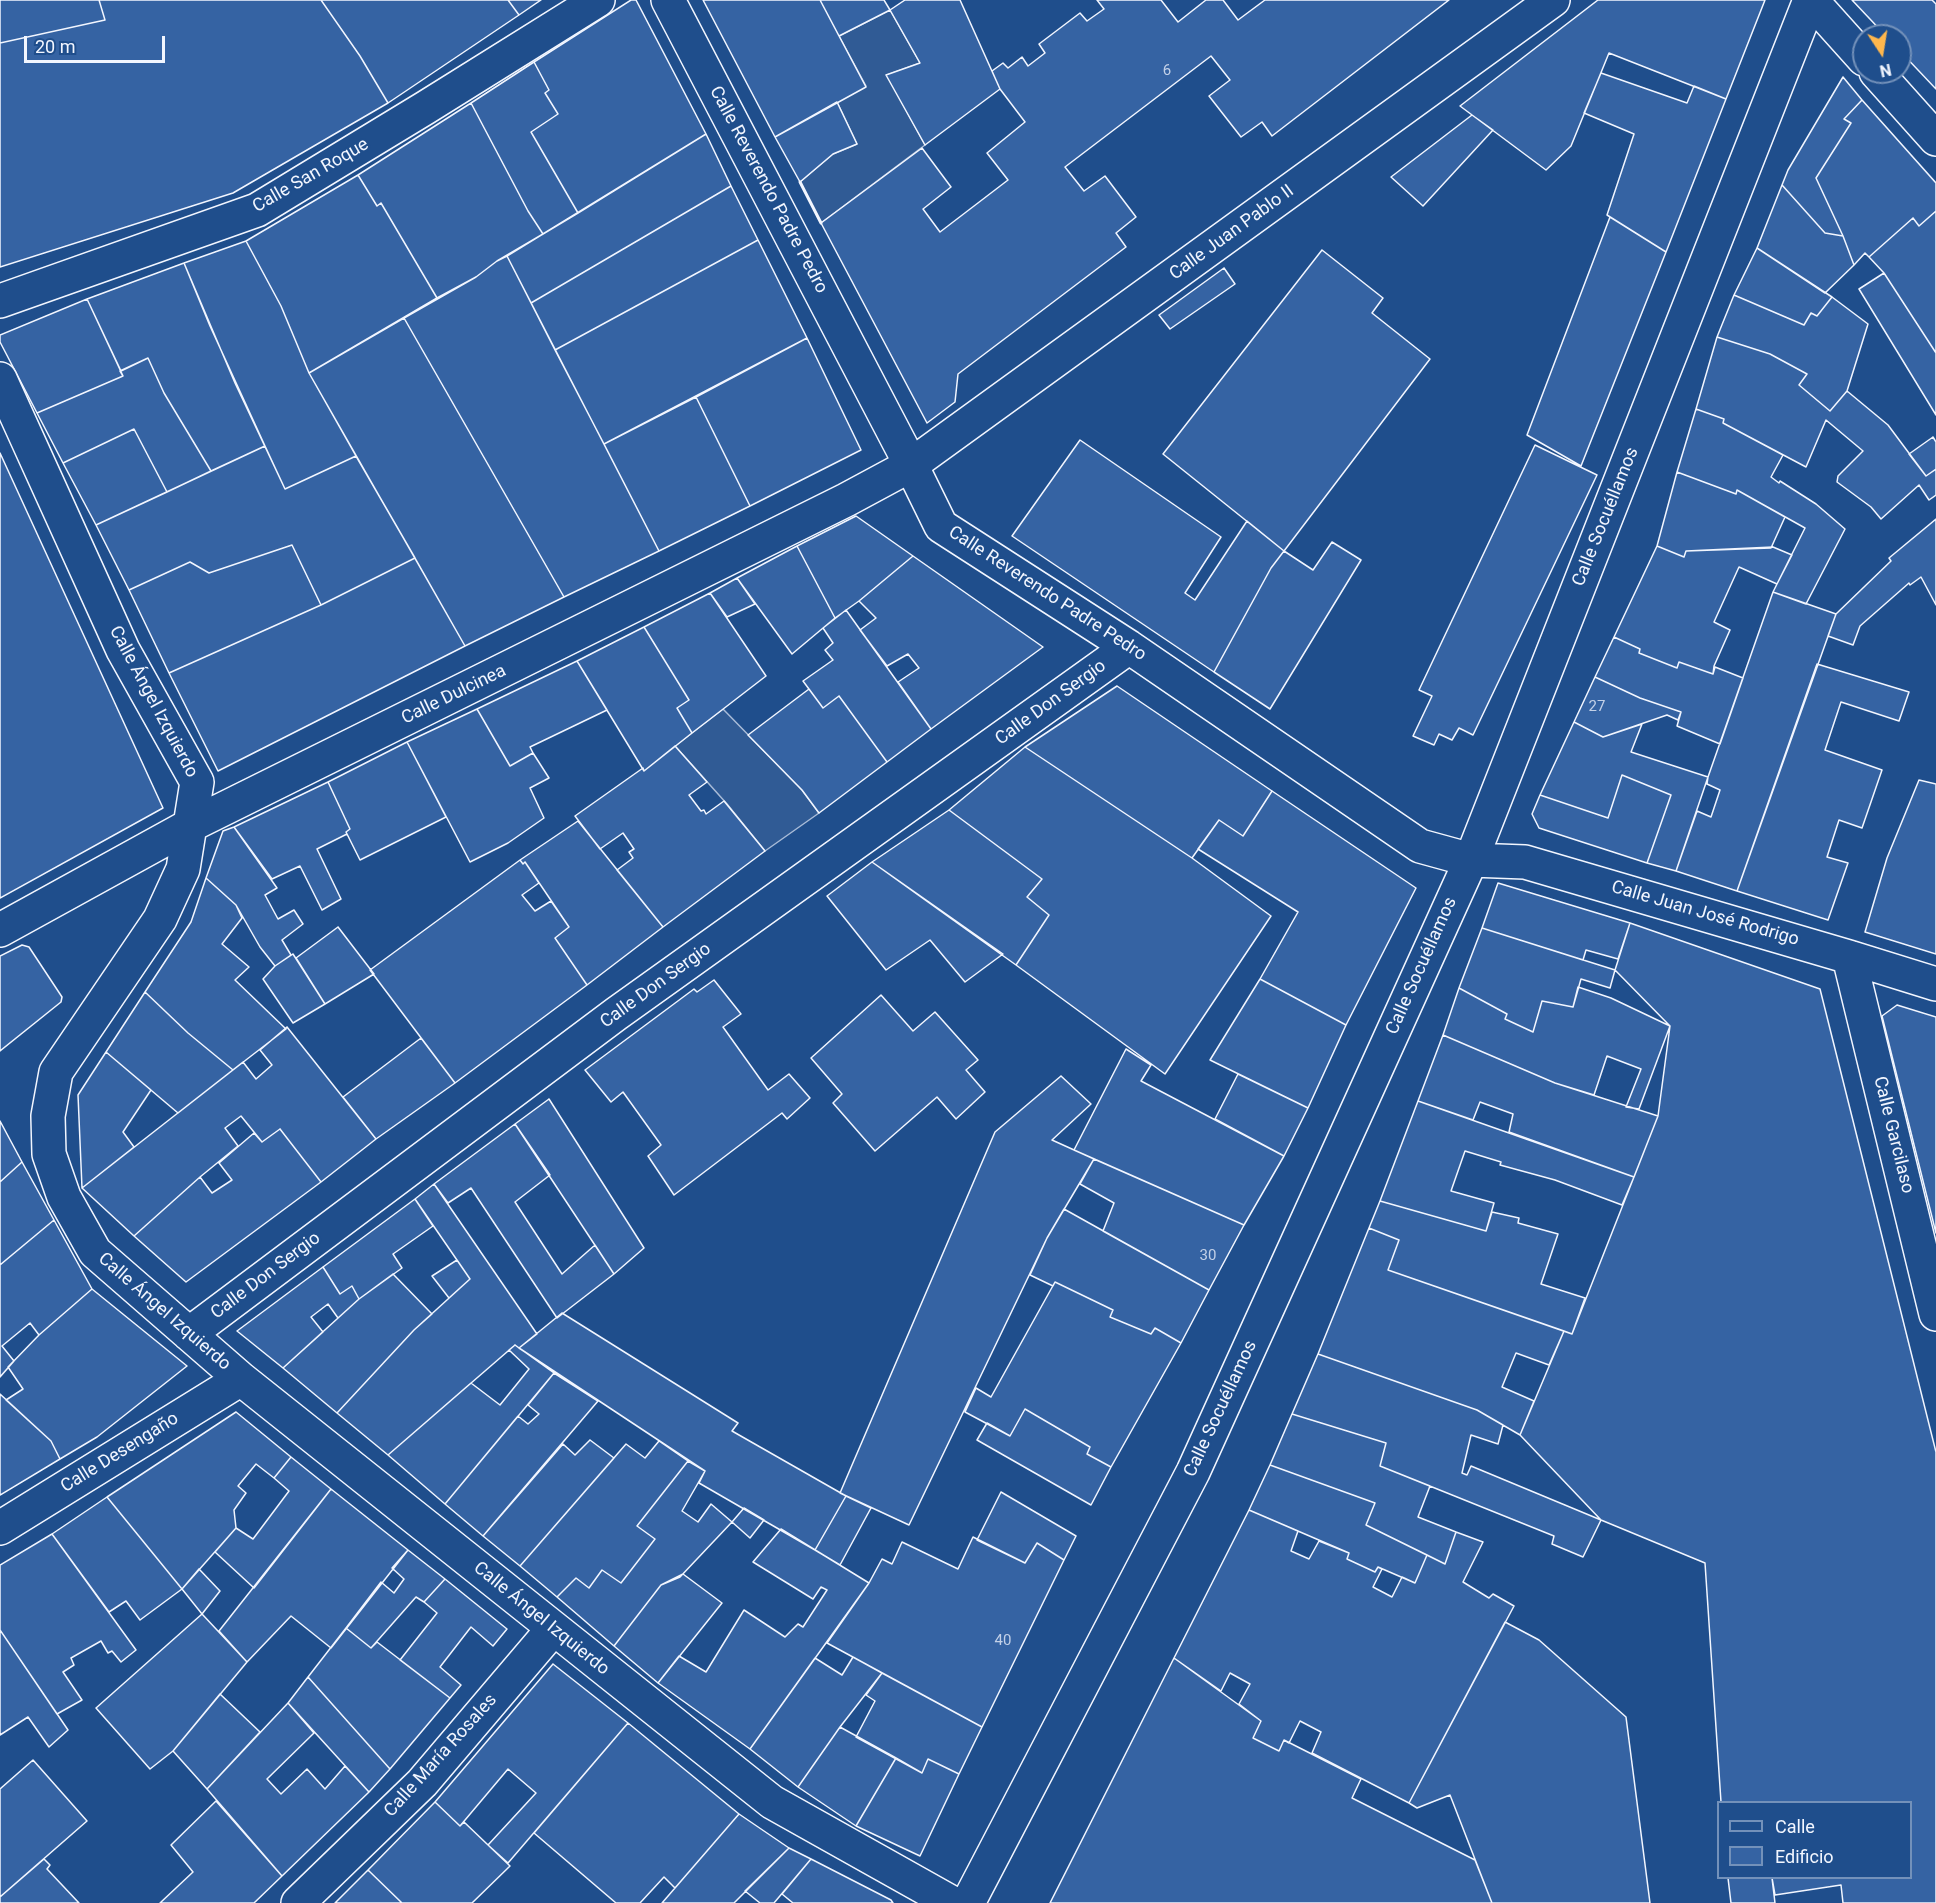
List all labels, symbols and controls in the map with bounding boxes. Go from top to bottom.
scale bar [27,24,168,62]
north arrow [1852,24,1912,84]
text: 20 m [35,36,75,57]
text: N [1878,60,1893,81]
house number: 6 [1163,62,1171,80]
street label: Calle Reverendo Padre Pedro [704,83,832,297]
street label: Calle San Roque [249,134,373,218]
street label: Calle Juan Pablo II [1166,181,1298,285]
street label: Calle Socuéllamos [1568,444,1644,590]
street label: Calle Reverendo Padre Pedro [944,522,1150,666]
street label: Calle Ángel Izquierdo [104,623,202,781]
street label: Calle Don Sergio [991,656,1111,750]
street label: Calle Dulcinea [398,660,510,730]
house number: 27 [1589,698,1605,716]
street label: Calle Juan José Rodrigo [1609,877,1801,951]
street label: Calle Socuéllamos [1382,894,1462,1038]
street label: Calle Don Sergio [596,939,716,1033]
street label: Calle Garcilaso [1868,1074,1918,1196]
street label: Calle Don Sergio [207,1228,325,1324]
house number: 30 [1200,1247,1216,1265]
street label: Calle Ángel Izquierdo [93,1249,235,1375]
street label: Calle Socuéllamos [1180,1337,1262,1481]
street label: Calle Desengaño [57,1408,183,1498]
street label: Calle Ángel Izquierdo [469,1558,613,1680]
house number: 40 [995,1632,1011,1650]
street label: Calle María Rosales [380,1690,502,1822]
legend [1717,1801,1912,1879]
text: Calle [1775,1816,1815,1837]
text: Edificio [1775,1846,1834,1867]

